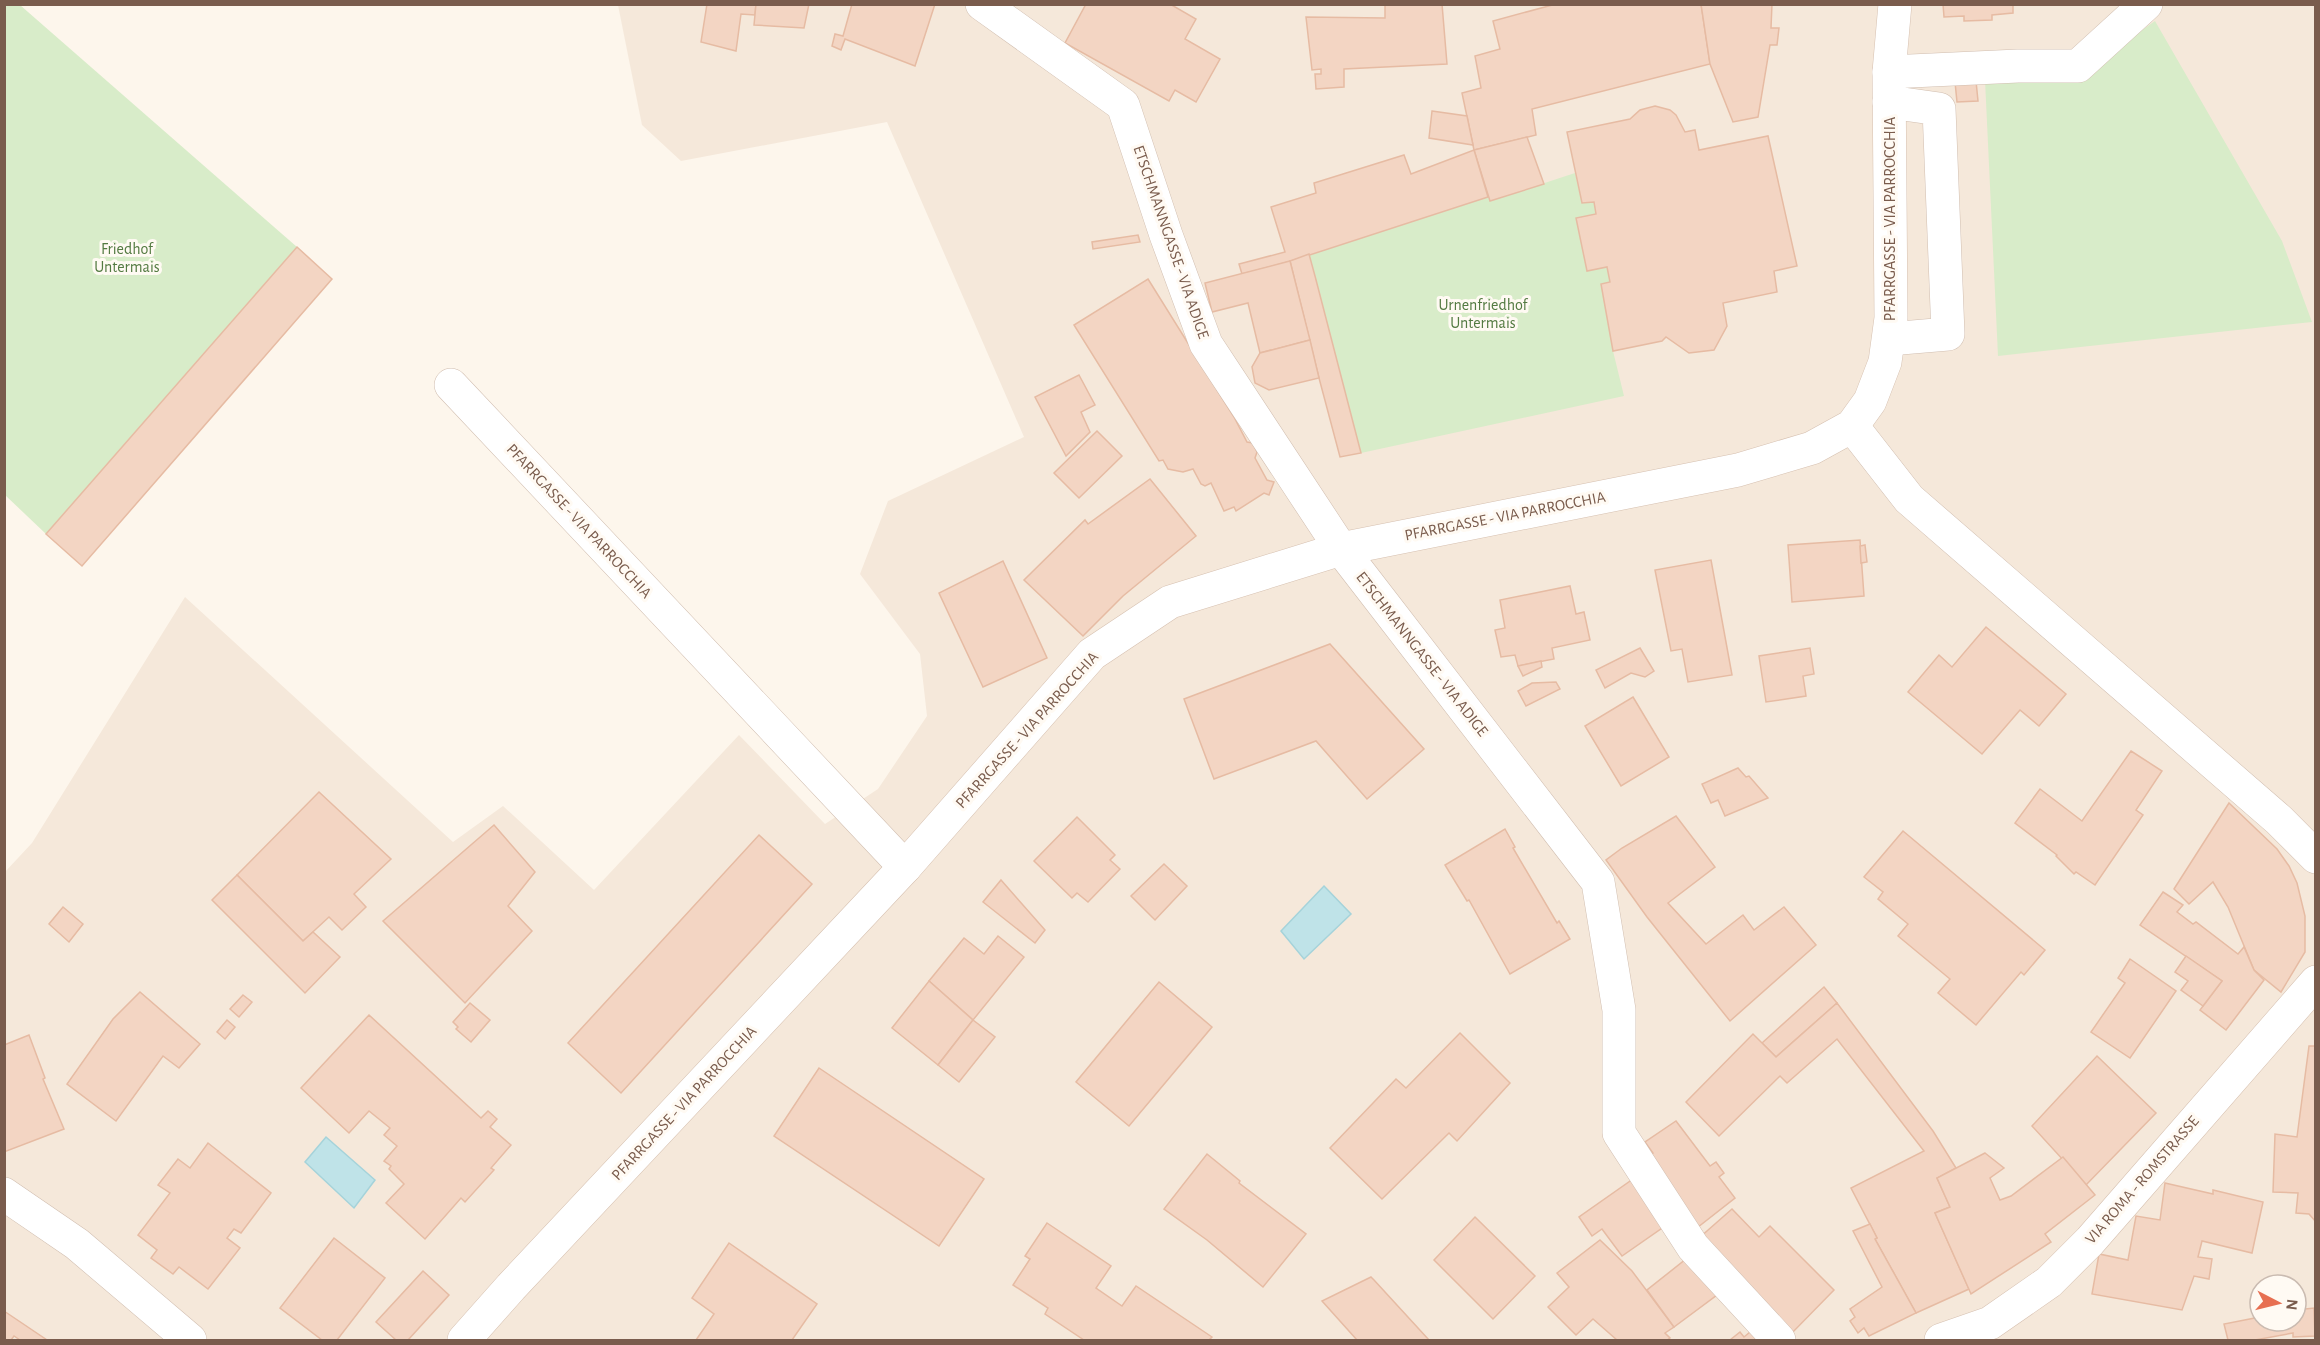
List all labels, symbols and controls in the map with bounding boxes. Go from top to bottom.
street label: PFARRGASSE - VIA PARROCCHIA [1882,117,1898,321]
street label: ETSCHMANNGASSE - VIA ADIGE [1130,143,1212,341]
park label: Friedhof Untermais [94,241,160,275]
park label: Urnenfriedhof Untermais [1439,297,1529,331]
street label: PFARRGASSE - VIA PARROCCHIA [503,441,655,601]
street label: PFARRGASSE - VIA PARROCCHIA [1403,489,1607,543]
street label: ETSCHMANNGASSE - VIA ADIGE [1353,569,1491,739]
street label: PFARRGASSE - VIA PARROCCHIA [953,649,1101,811]
street label: PFARRGASSE - VIA PARROCCHIA [608,1023,760,1183]
street label: VIA ROMA - ROMSTRASSE [2082,1113,2202,1247]
north arrow [2248,1273,2308,1333]
text: N [2283,1298,2301,1311]

